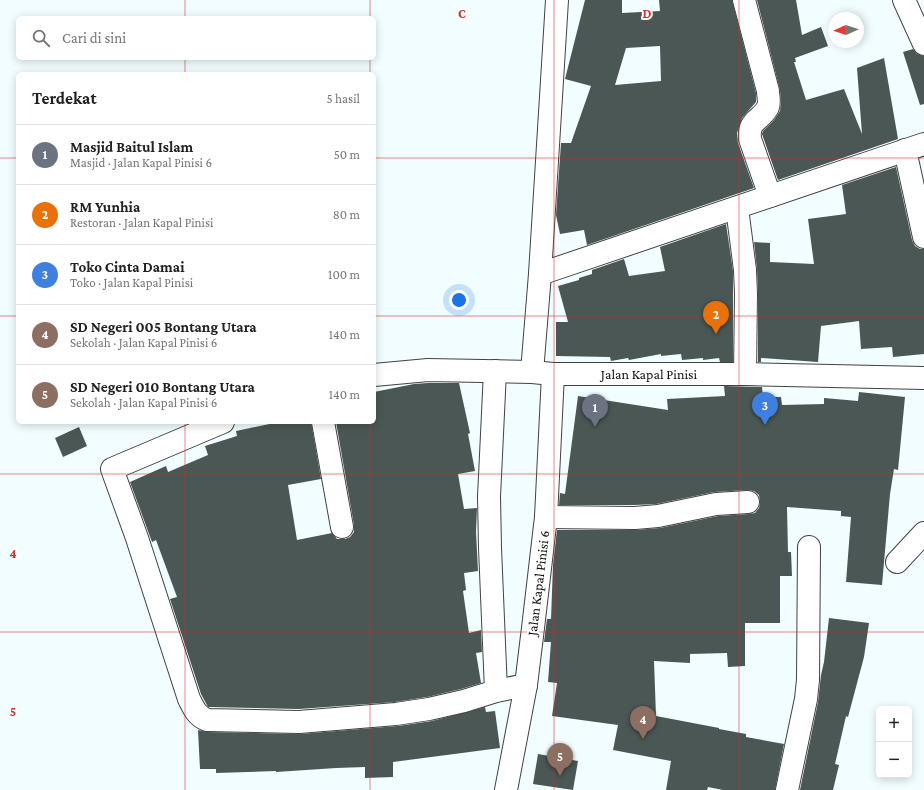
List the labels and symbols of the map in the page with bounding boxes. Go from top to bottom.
text: C [458,6,466,21]
text: D [643,6,652,21]
north arrow [828,12,864,48]
your location [449,290,469,310]
pin: 2 [703,301,729,334]
street label: Jalan Kapal Pinisi [599,366,698,382]
pin: 3 [752,392,778,425]
pin: 1 [582,394,608,427]
street label: Jalan Kapal Pinisi 6 [523,529,552,639]
text: 4 [9,546,17,561]
text: 5 [10,704,16,719]
pin: 4 [630,706,656,739]
pin: 5 [547,743,573,776]

